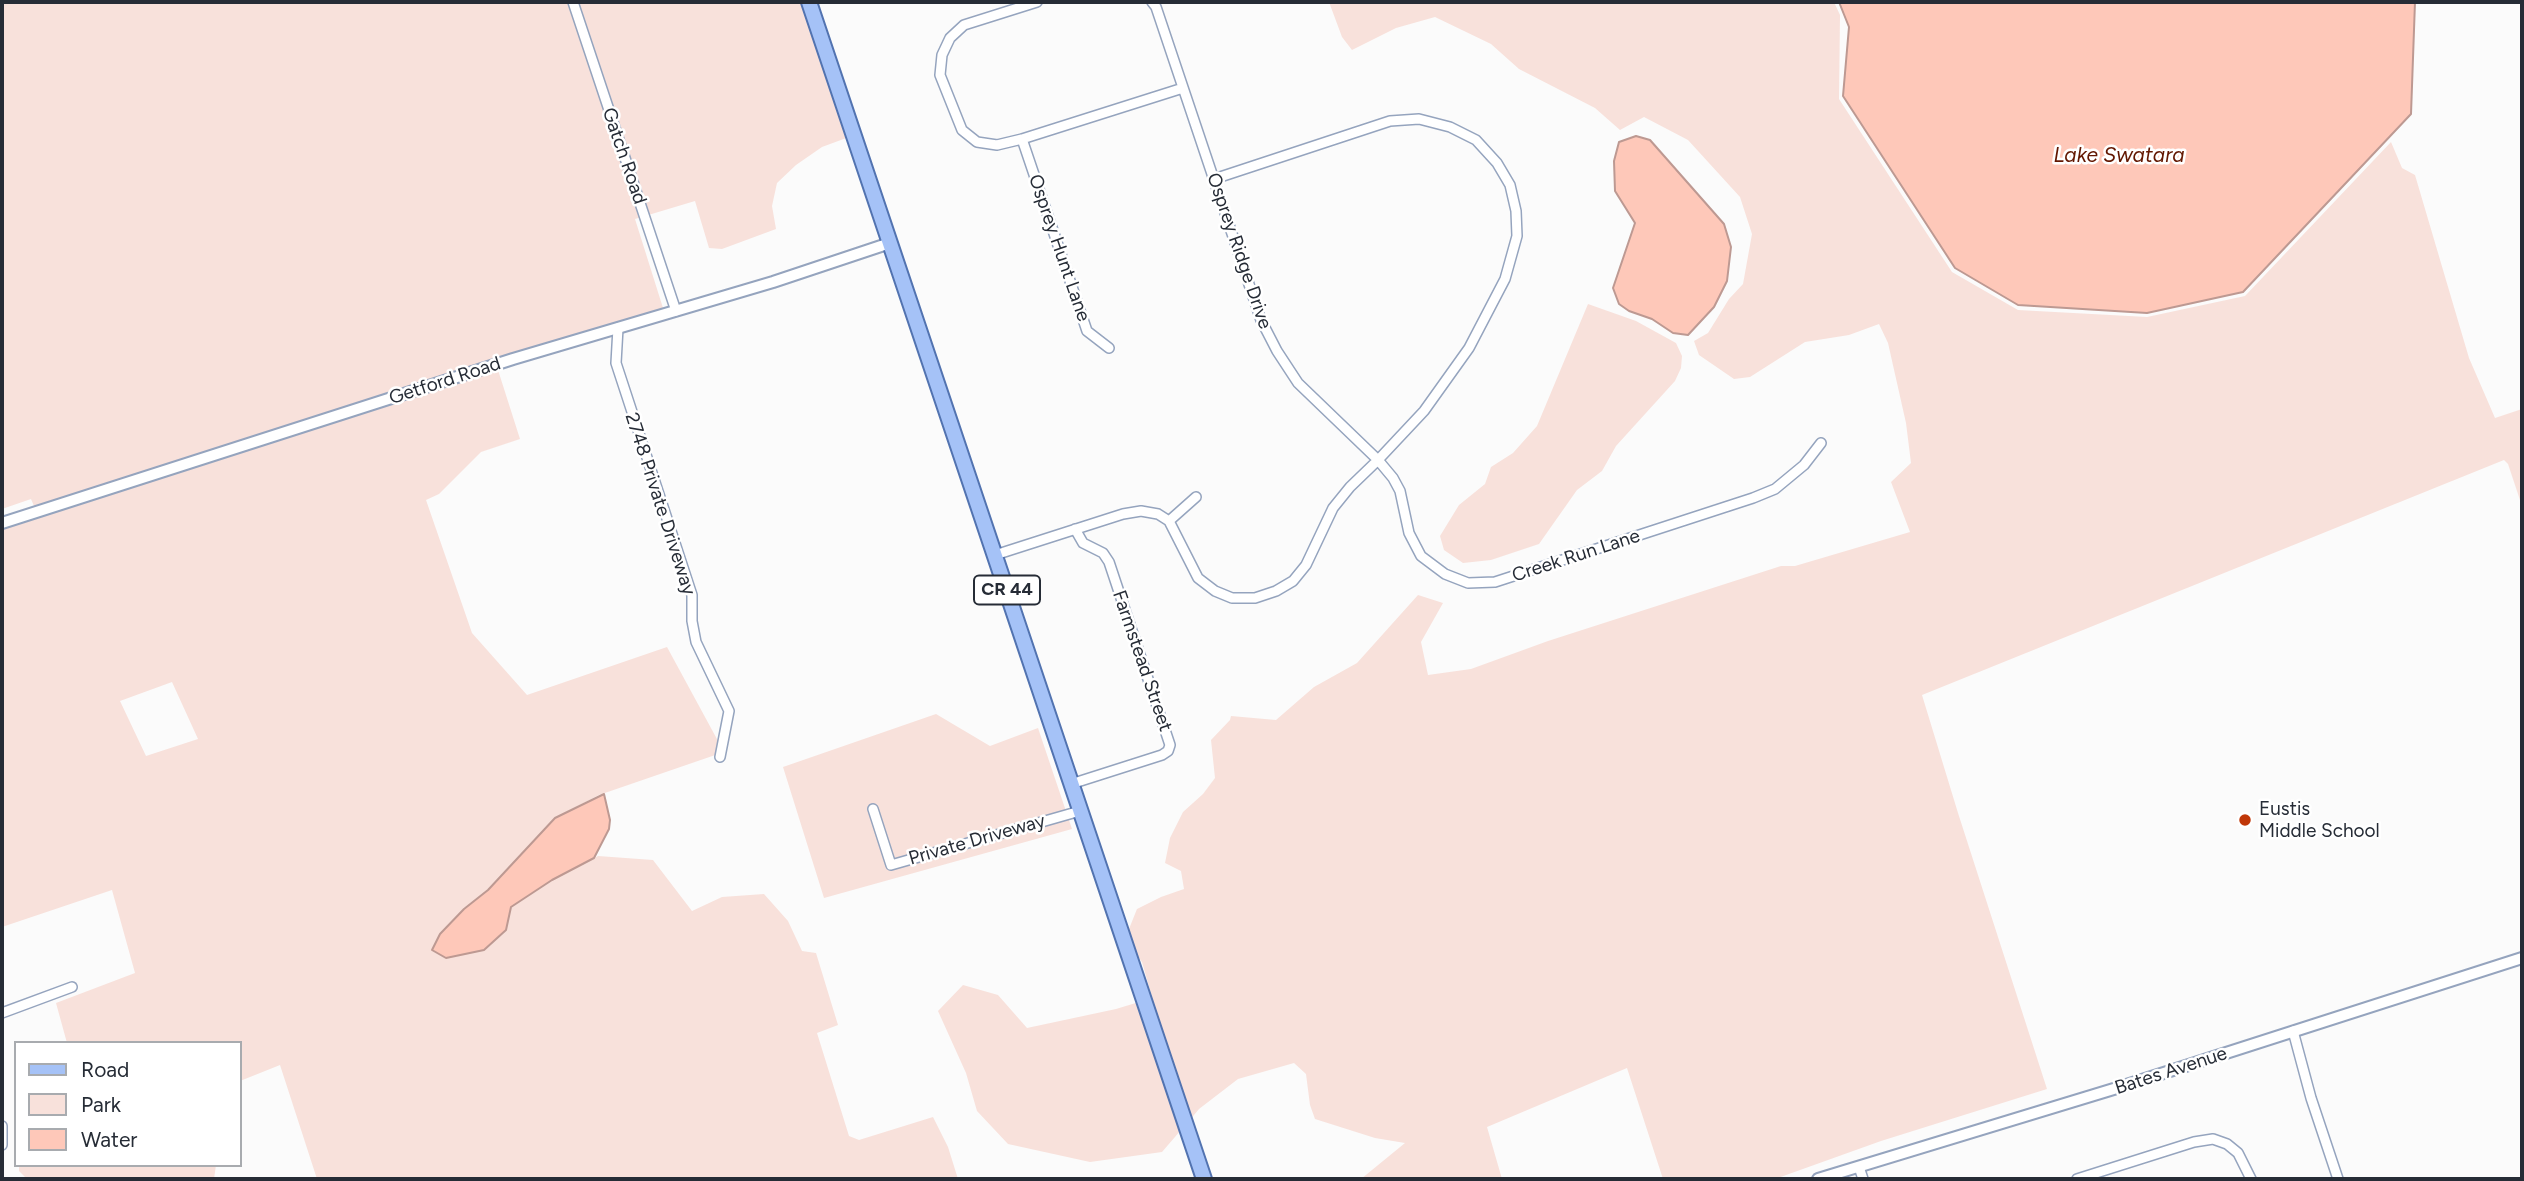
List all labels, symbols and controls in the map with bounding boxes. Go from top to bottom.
street label: Gatch Road [597,105,651,207]
water label: Lake Swatara [2053,143,2185,169]
street label: Osprey Ridge Drive [1202,170,1276,332]
street label: Osprey Hunt Lane [1023,172,1095,324]
street label: Getford Road [386,352,504,410]
street label: 2748 Private Driveway [620,410,700,598]
street label: Creek Run Lane [1509,525,1643,587]
road number: CR 44 [974,576,1040,604]
street label: Farmstead Street [1107,588,1177,734]
place label: Eustis Middle School [2259,798,2380,842]
street label: Private Driveway [906,810,1048,870]
marker: Eustis Middle School [2237,812,2253,828]
legend [14,1041,242,1167]
street label: Bates Avenue [2112,1042,2230,1100]
text: Road [81,1057,129,1082]
text: Park [81,1092,121,1117]
text: Water [81,1127,137,1152]

